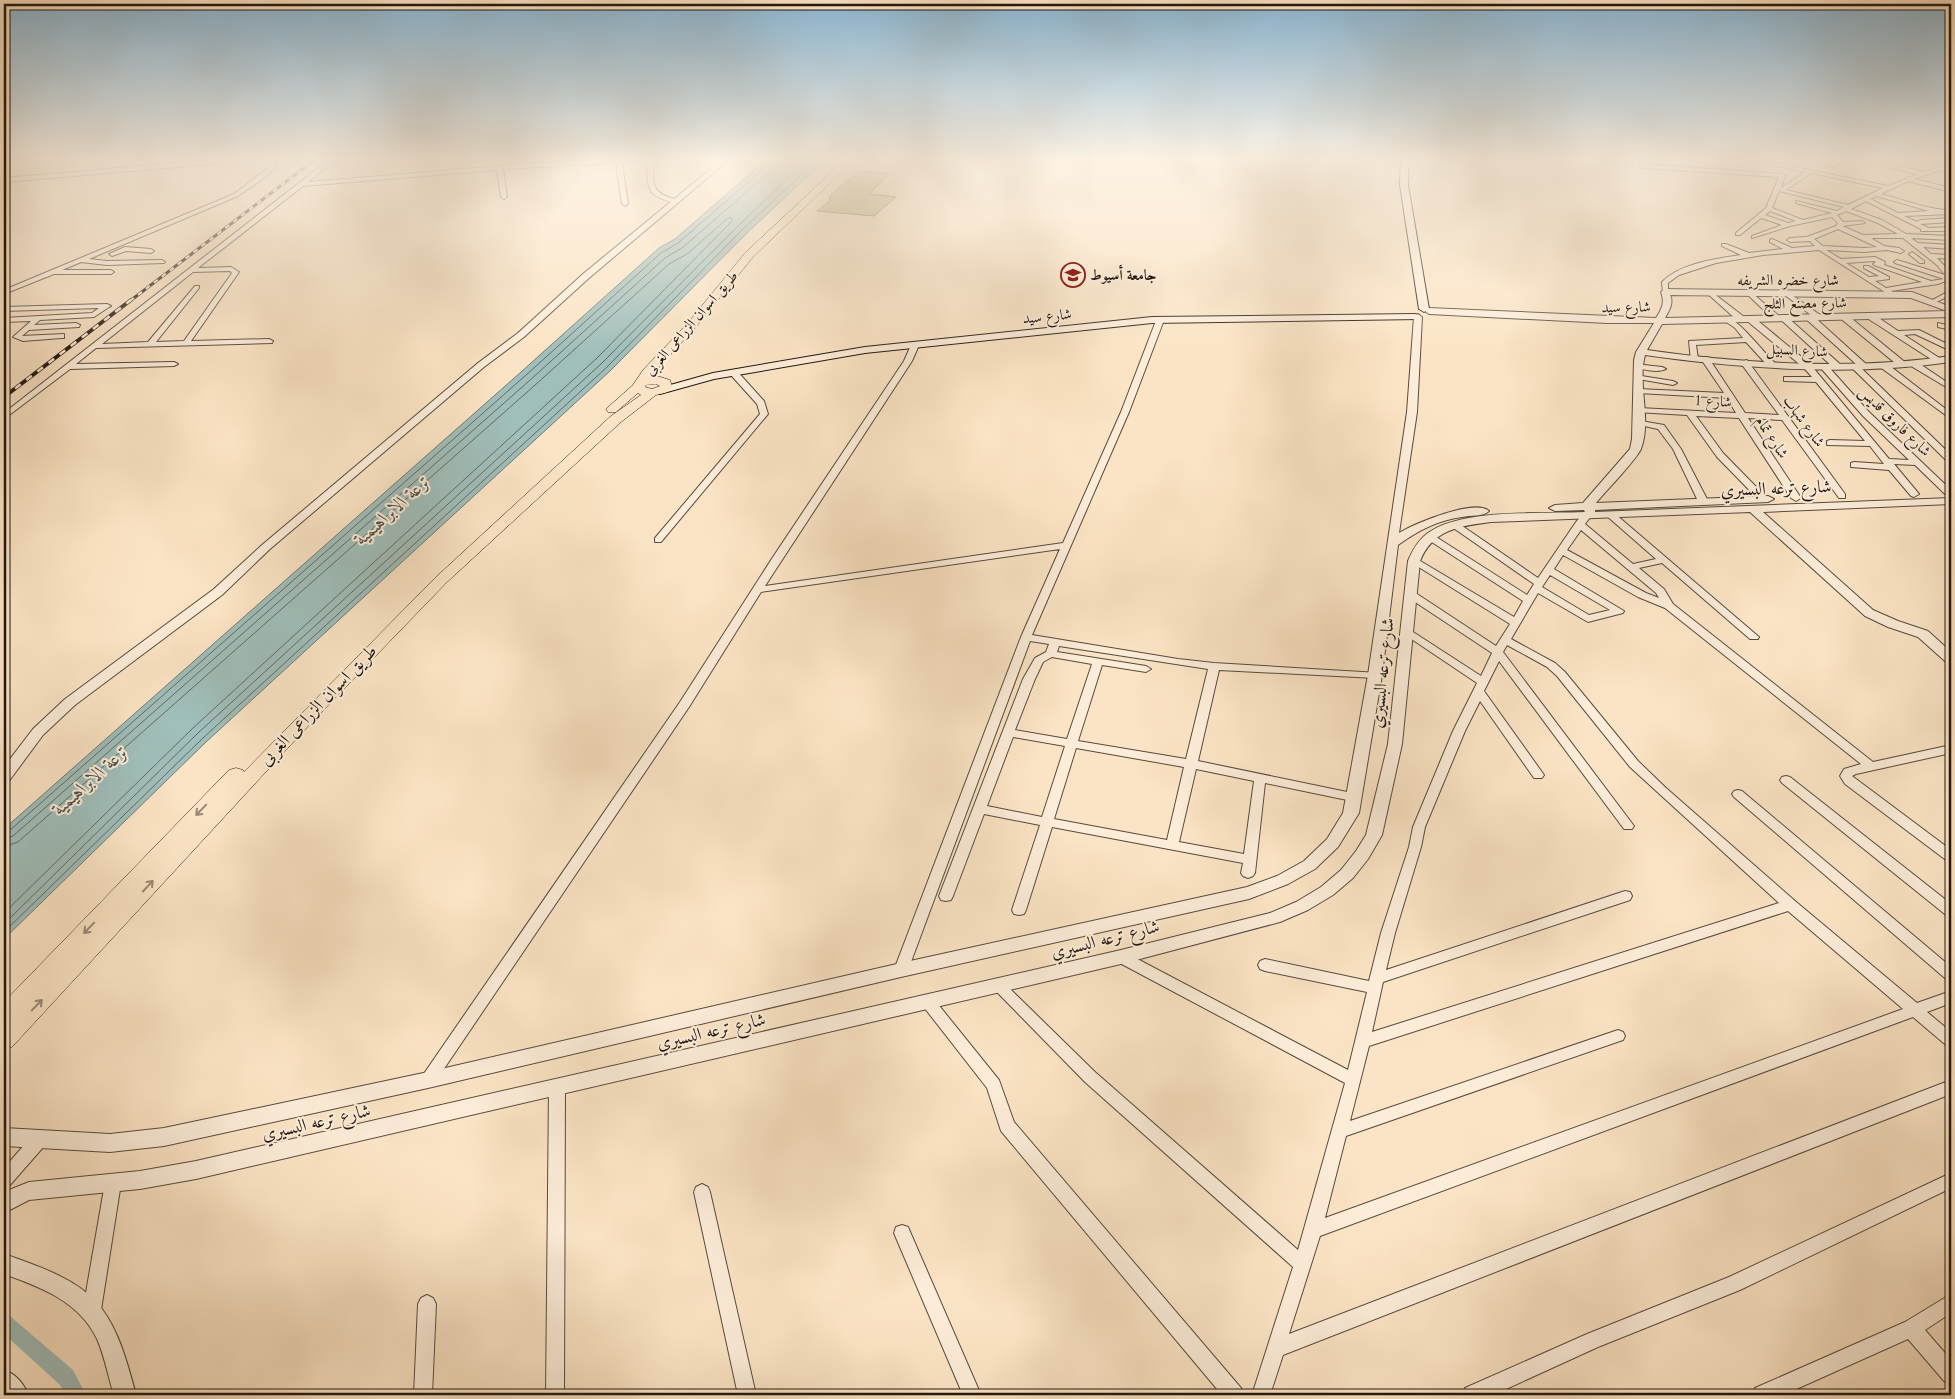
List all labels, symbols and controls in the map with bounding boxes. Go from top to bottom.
school or university icon: جامعة أسيوط [1060,262,1086,288]
place label: جامعة أسيوط [1090,264,1156,285]
street label: طريق اسوان الزراعى الغربى [640,266,743,381]
street label: شارع خضره الشريفه [1737,270,1839,293]
street label: شارع مصنع الثلج [1763,292,1847,318]
street label: شارع سيد [1601,297,1651,320]
street label: شارع سيد [1021,303,1073,332]
street label: شارع السبيل [1766,338,1828,365]
street label: شارع فاروق قديس [1852,381,1936,463]
street label: شارع 1 [1693,390,1732,415]
street label: شارع شهاب [1776,391,1830,453]
street label: شارع تمام [1748,412,1793,464]
water label: ترعة الابراهيمية [347,468,437,552]
street label: شارع ترعه البسيري [1720,474,1832,505]
street label: شارع ترعه البسيري [1364,617,1403,730]
street label: طريق اسوان الزراعى الغربى [254,639,383,772]
water label: ترعة الابراهيمية [45,738,135,822]
one-way arrow [195,804,207,817]
one-way arrow [142,880,154,892]
street label: شارع ترعه البسيري [1048,914,1162,967]
one-way arrow [83,922,95,934]
one-way arrow [31,998,43,1011]
street label: شارع ترعه البسيري [654,1007,768,1058]
street label: شارع ترعه البسيري [259,1098,373,1149]

